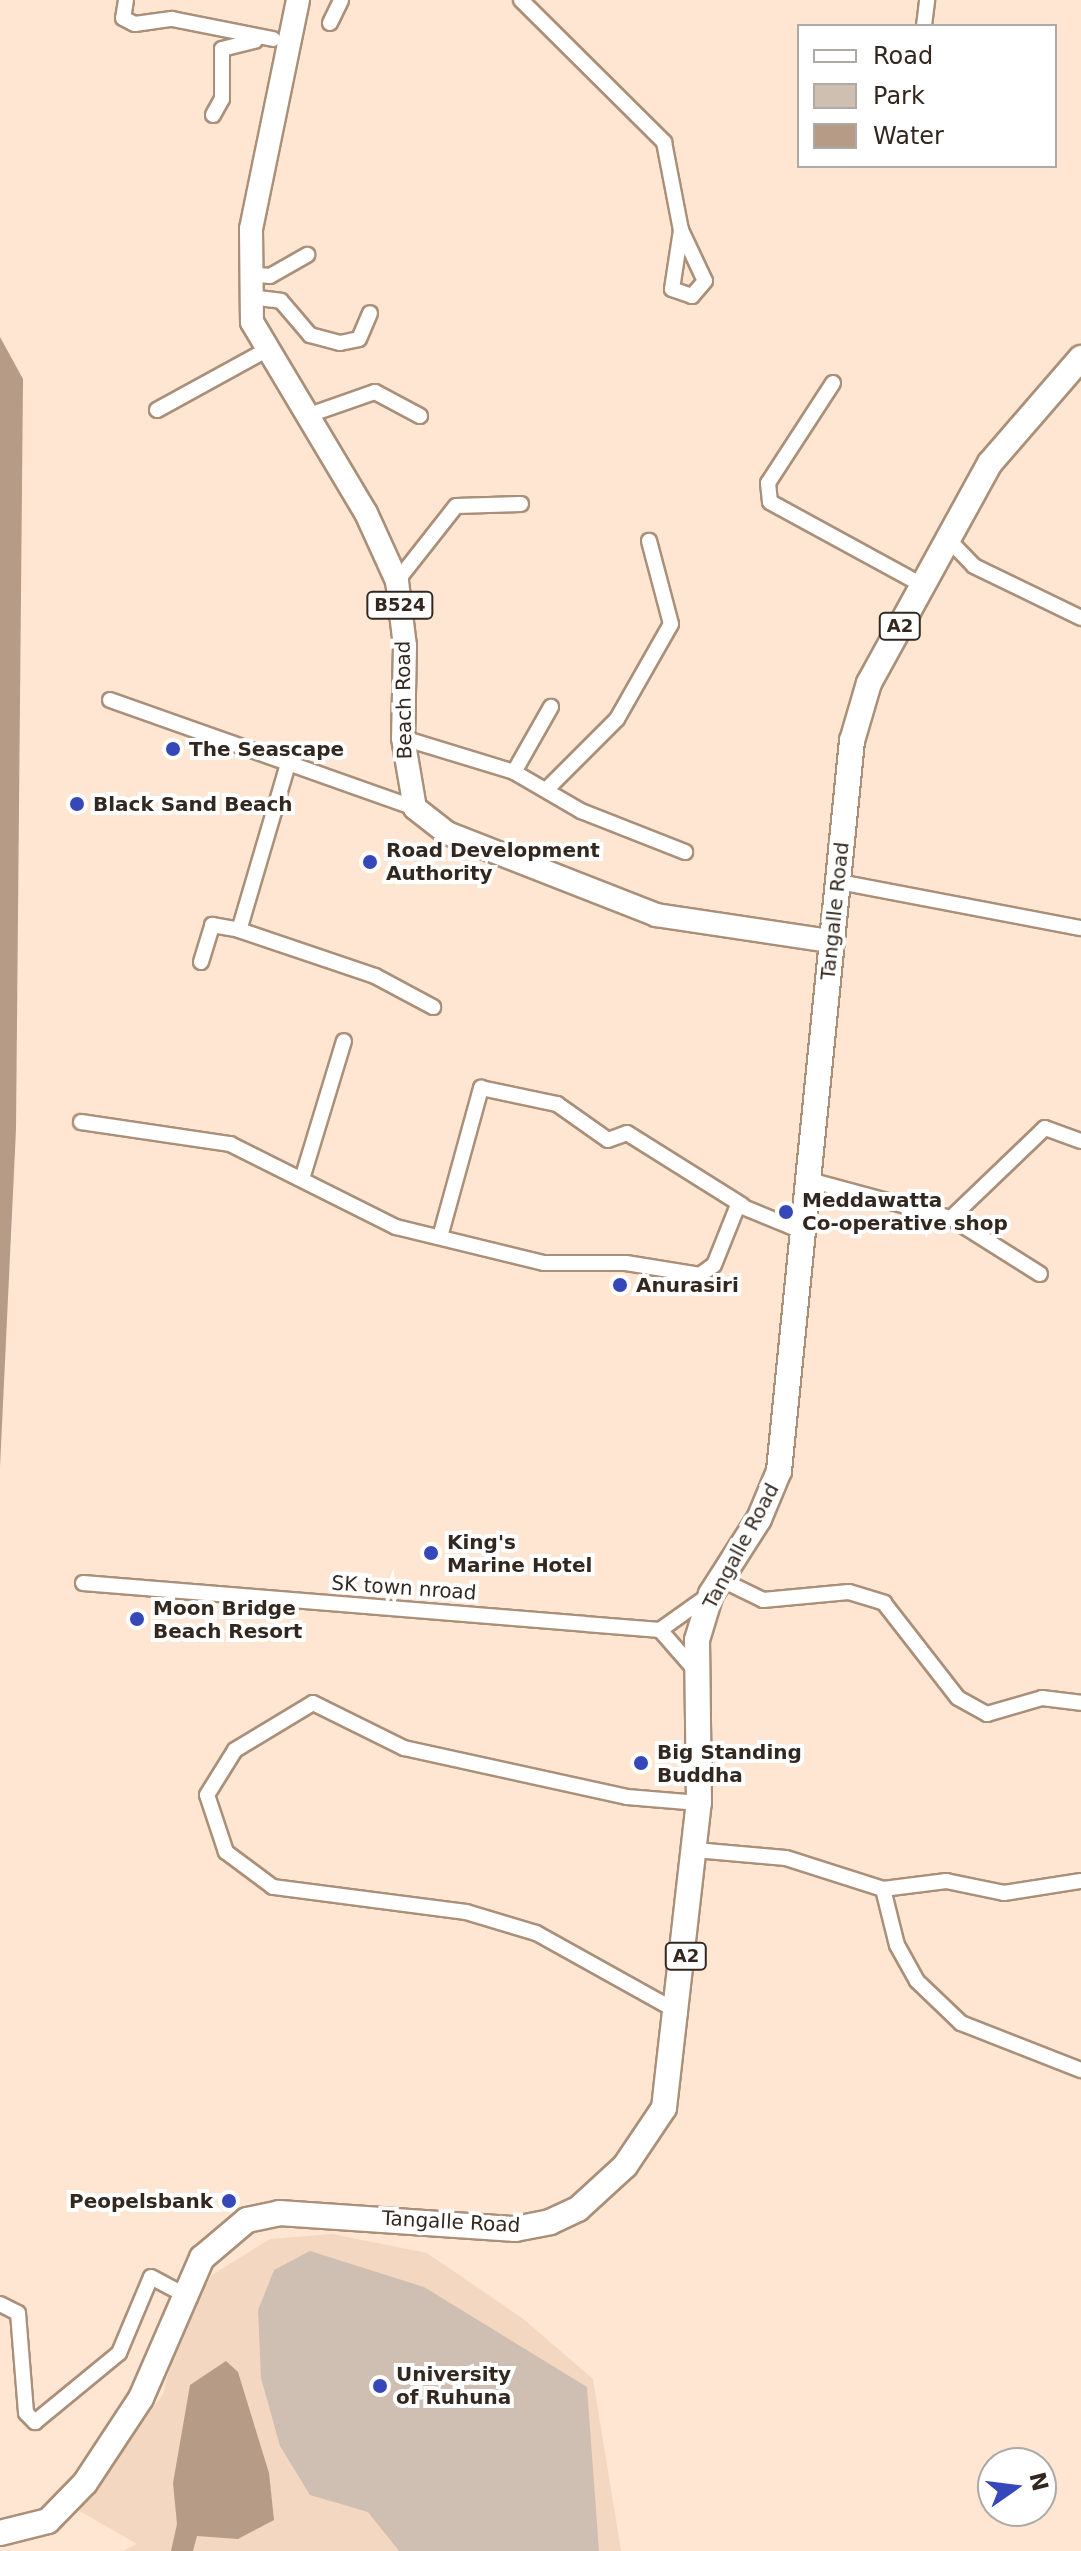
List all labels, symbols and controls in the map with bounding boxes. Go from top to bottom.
legend [797,24,1057,168]
text: Road [873,42,933,70]
text: Park [873,82,925,110]
text: Water [873,122,944,150]
road number: B524 [366,591,434,619]
road number: A2 [878,612,922,640]
street label: Beach Road [391,641,417,759]
place label: The Seascape [189,737,344,761]
marker: The Seascape [164,740,182,758]
place label: Black Sand Beach [93,792,293,816]
marker: Black Sand Beach [68,795,86,813]
place label: Road Development Authority [386,838,600,885]
street label: Tangalle Road [816,841,854,981]
marker: Road Development Authority [361,853,379,871]
place label: Meddawatta Co-operative shop [802,1188,1008,1235]
marker: Meddawatta Co-operative shop [777,1203,795,1221]
place label: Anurasiri [636,1273,739,1297]
marker: Anurasiri [611,1276,629,1294]
street label: Tangalle Road [698,1479,784,1613]
place label: King's Marine Hotel [447,1530,592,1577]
marker: King's Marine Hotel [422,1544,440,1562]
street label: SK town nroad [331,1571,477,1605]
place label: Moon Bridge Beach Resort [153,1596,302,1643]
marker: Moon Bridge Beach Resort [128,1610,146,1628]
place label: Big Standing Buddha [657,1740,802,1787]
marker: Big Standing Buddha [632,1754,650,1772]
road number: A2 [664,1942,708,1970]
place label: Peopelsbank [69,2189,213,2213]
marker: Peopelsbank [220,2192,238,2210]
street label: Tangalle Road [381,2206,521,2238]
place label: University of Ruhuna [396,2362,511,2409]
marker: University of Ruhuna [371,2377,389,2395]
north arrow [977,2447,1057,2527]
text: N [1024,2470,1053,2494]

